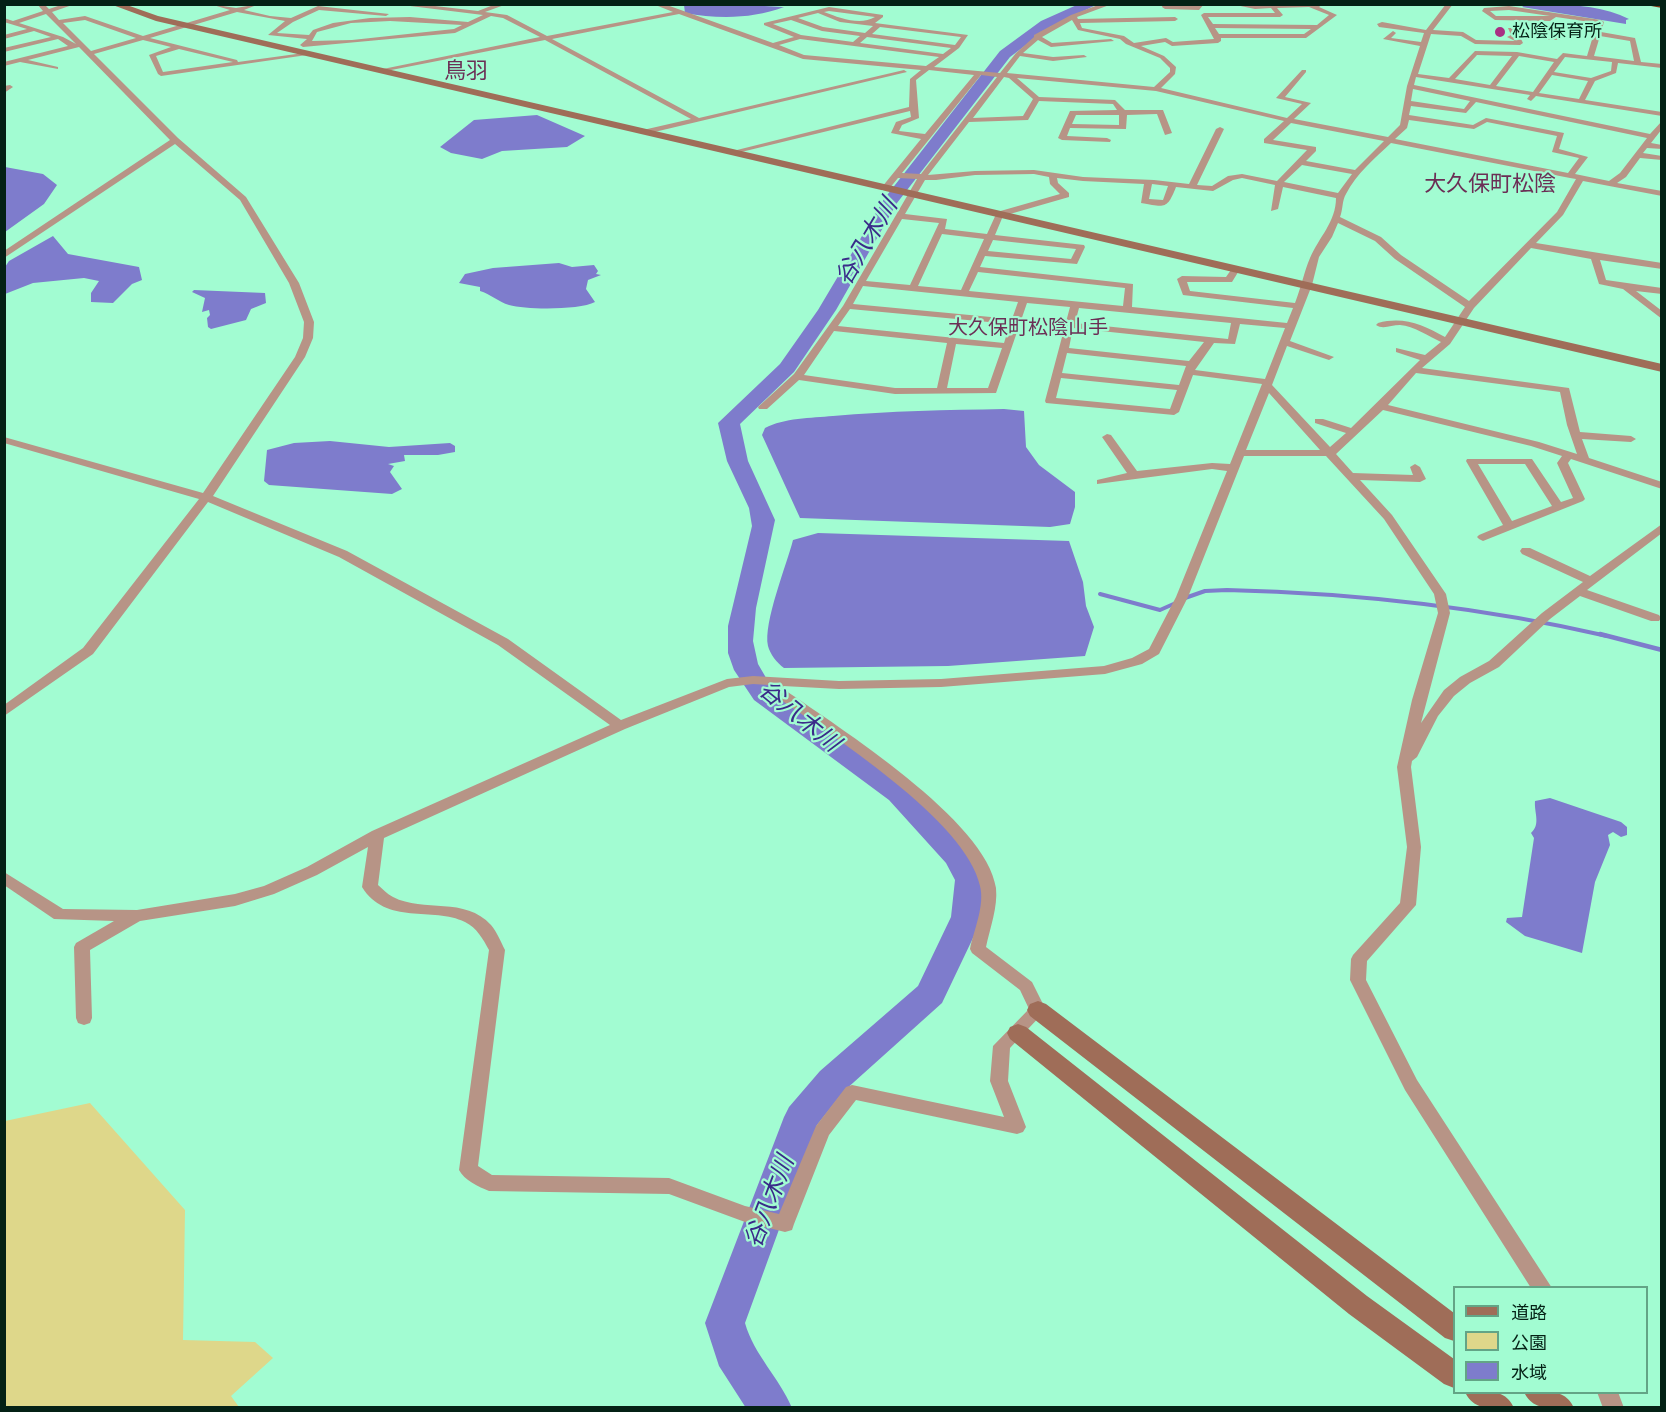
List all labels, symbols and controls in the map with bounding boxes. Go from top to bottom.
place label: 松陰保育所 [1512,21,1602,43]
marker: 松陰保育所 [1493,25,1507,39]
district label: 鳥羽 [444,59,488,85]
district label: 大久保町松陰 [1424,172,1556,198]
water label: 谷八木川 [830,193,904,291]
district label: 大久保町松陰山手 [948,316,1108,340]
water label: 谷八木川 [753,676,845,758]
water label: 谷八木川 [739,1152,801,1252]
legend [1453,1286,1648,1394]
text: 道路 [1511,1302,1547,1324]
text: 公園 [1511,1332,1547,1354]
text: 水域 [1511,1362,1547,1384]

